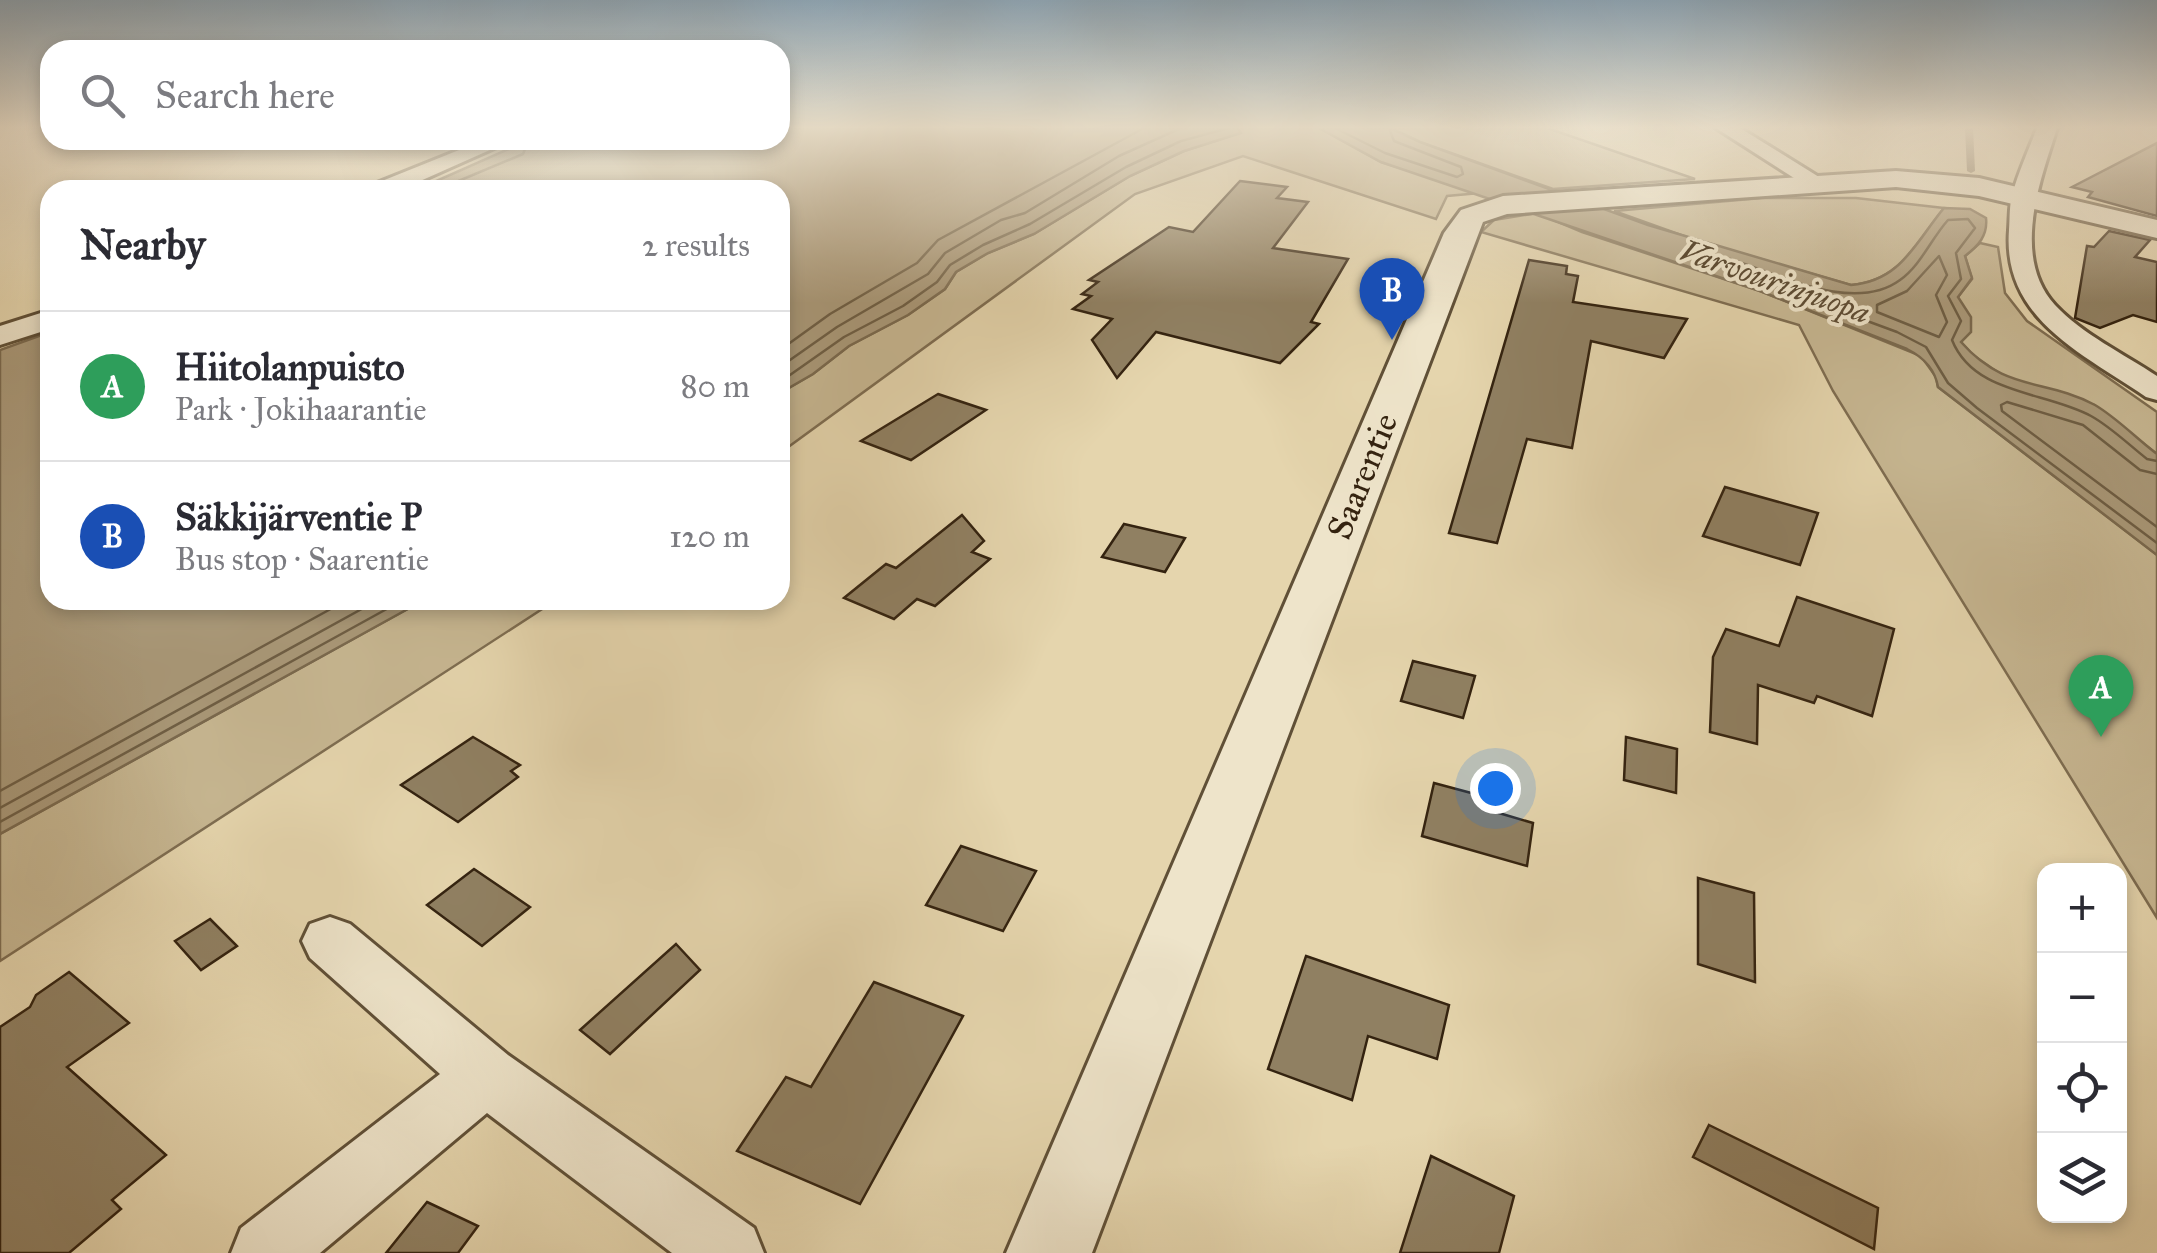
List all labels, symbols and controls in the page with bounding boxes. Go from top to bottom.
search box [40,40,790,150]
icon: search [75,68,130,123]
text: Search here [155,72,335,118]
text: Nearby [80,219,205,271]
text: 2 results [642,226,750,265]
water label: Varvourinjuopa [1675,231,1875,332]
pin: B [1360,258,1424,340]
text: Hiitolanpuisto [175,344,405,390]
text: A [102,367,123,406]
text: 80 m [681,367,750,406]
text: Park · Jokihaarantie [175,390,427,429]
street label: Saarentie [1318,407,1407,546]
text: Säkkijärventie P [175,494,422,540]
text: B [102,517,123,556]
text: 120 m [669,517,750,556]
text: Bus stop · Saarentie [175,540,429,579]
pin: A [2068,654,2134,737]
your location [1470,763,1521,814]
map controls [2037,863,2127,1223]
button: + [2037,863,2127,953]
button: − [2037,953,2127,1043]
button: locate [2037,1043,2127,1133]
button: layers [2037,1133,2127,1223]

